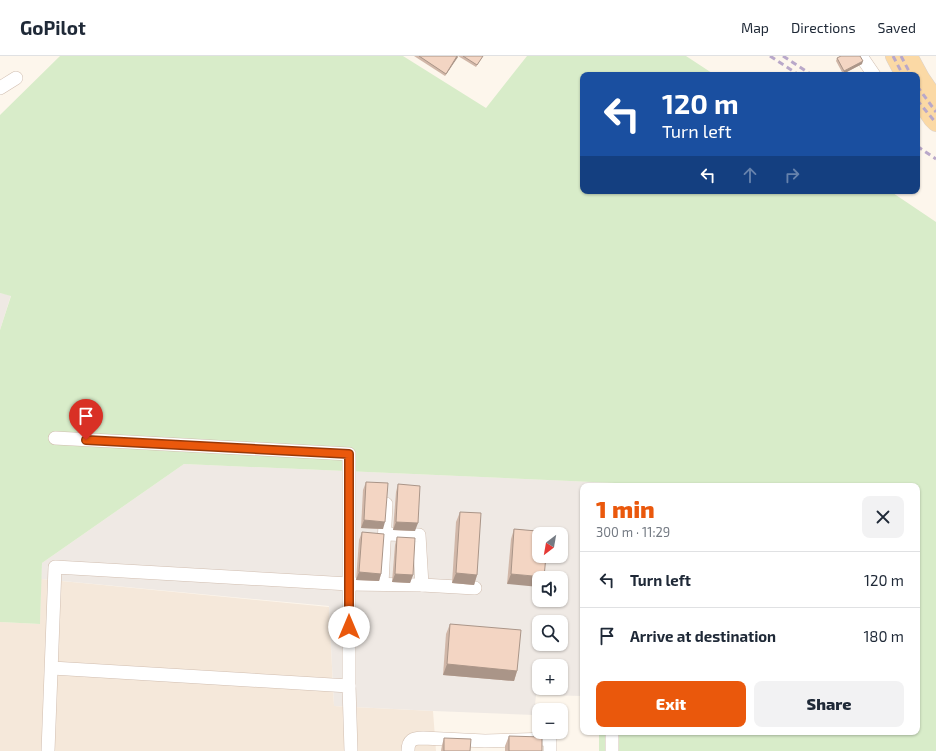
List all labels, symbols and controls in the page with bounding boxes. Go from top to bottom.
text: GoPilot [20,16,86,39]
text: Map [741,19,769,36]
text: Directions [791,19,856,36]
text: Saved [878,19,916,36]
text: 120 m [662,86,739,120]
icon: left [596,88,648,140]
text: Turn left [662,120,732,142]
icon: left [697,164,719,186]
icon: ahead [739,164,761,186]
icon: right [781,164,803,186]
pin [69,399,103,440]
icon: arrive [75,405,97,427]
text: 1 min [596,494,655,523]
button: close [862,496,904,538]
text: 300 m · 11:29 [596,524,670,540]
north arrow [532,527,568,563]
map controls [532,527,568,739]
icon: left [596,569,618,591]
button: sound [532,571,568,607]
text: Turn left [630,571,691,589]
text: 120 m [864,571,904,589]
position arrow [328,606,370,648]
button: search [532,615,568,651]
icon: arrive [596,625,618,647]
text: Arrive at destination [630,627,776,645]
text: 180 m [863,627,904,645]
button: + [532,659,568,695]
button: Exit [596,681,746,727]
button: Share [754,681,904,727]
button: − [532,703,568,739]

